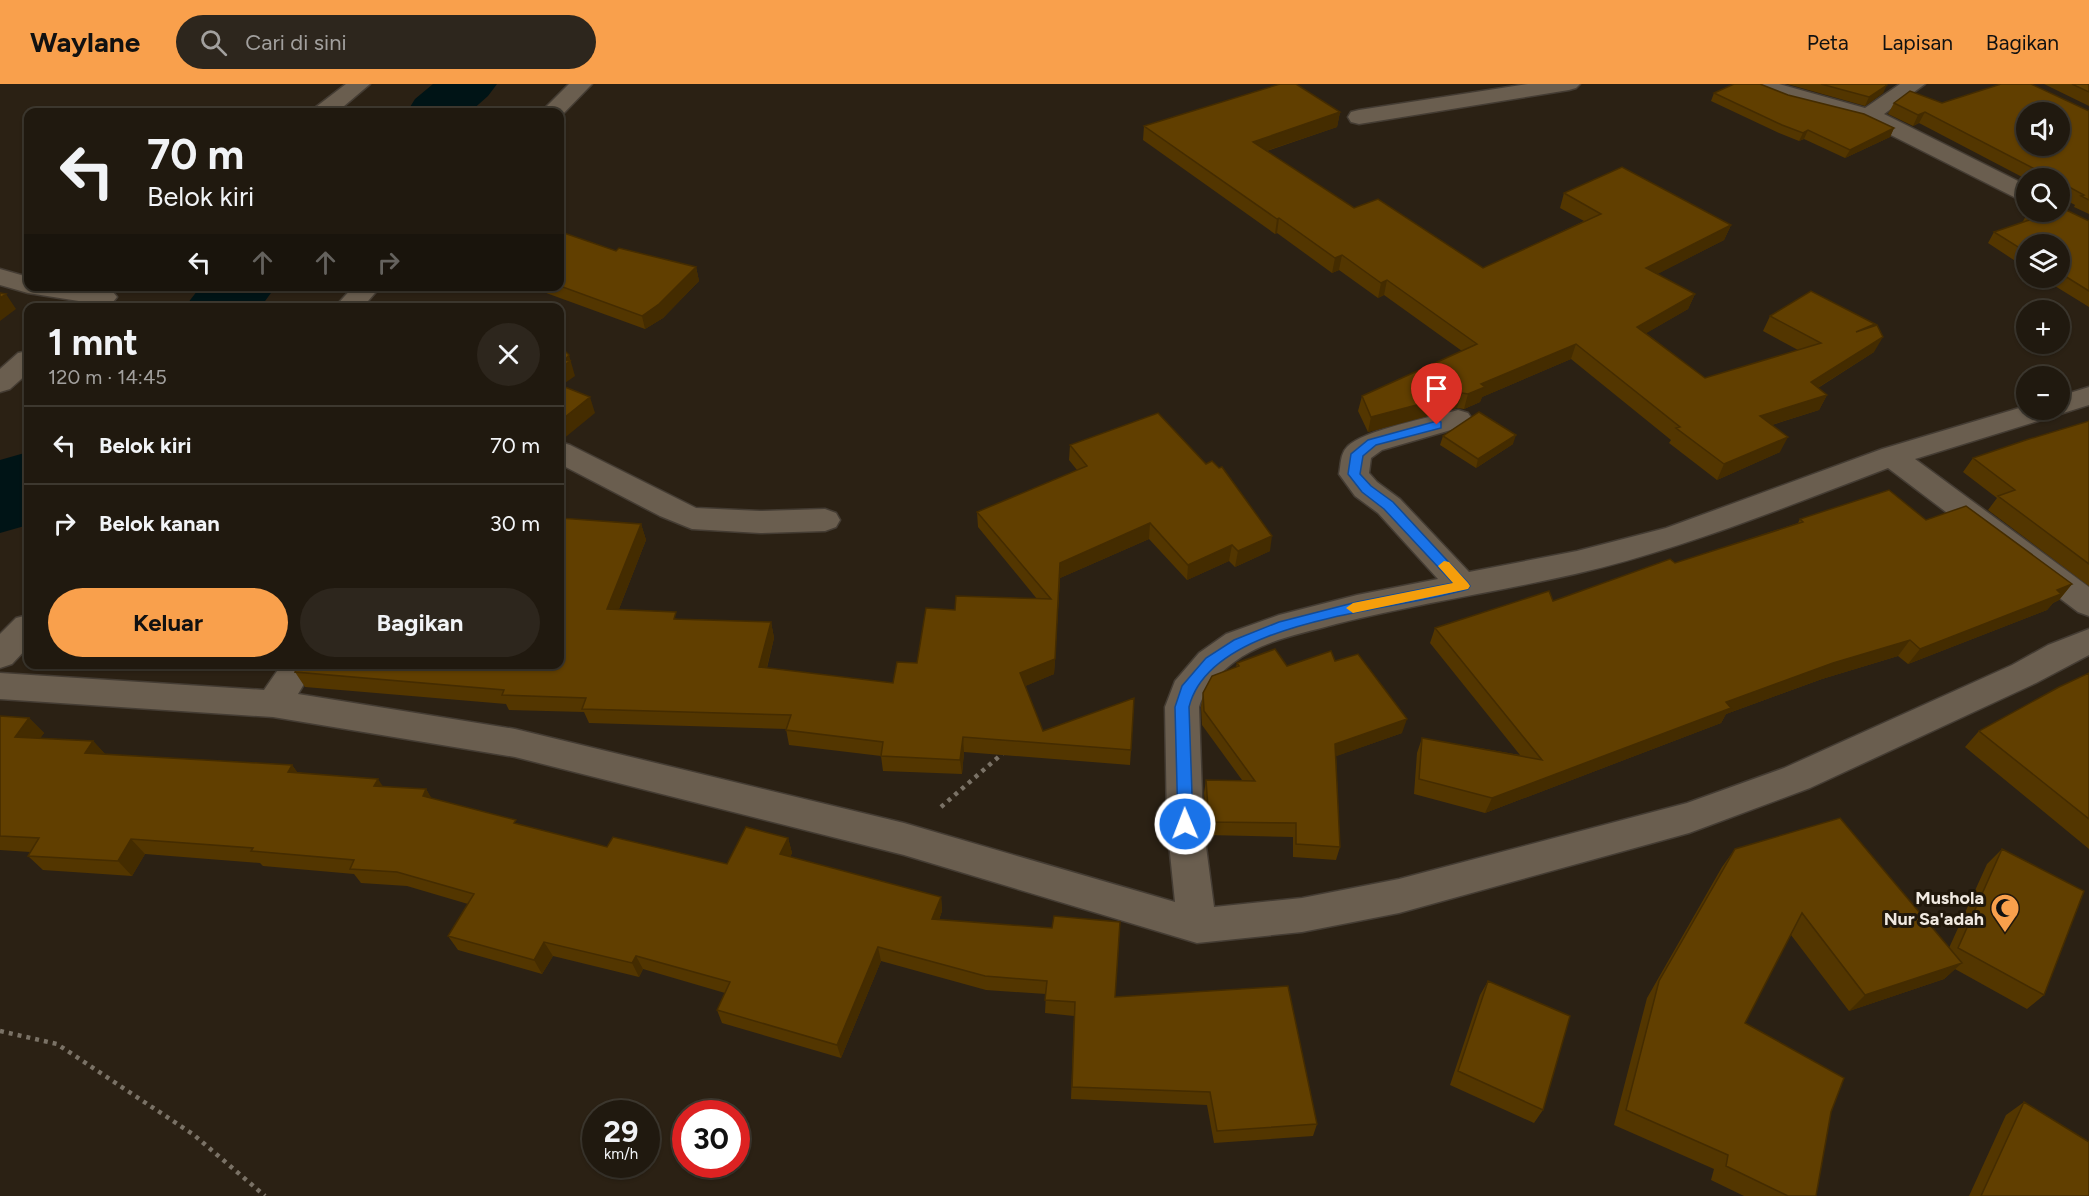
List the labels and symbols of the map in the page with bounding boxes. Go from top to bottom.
pin [1411,363,1462,425]
position arrow [1153,792,1217,856]
place label: Mushola Nur Sa'adah [1884,887,1984,930]
mosque icon: Mushola Nur Sa'adah [1989,892,2021,934]
speed limit sign: 30 [672,1100,750,1178]

